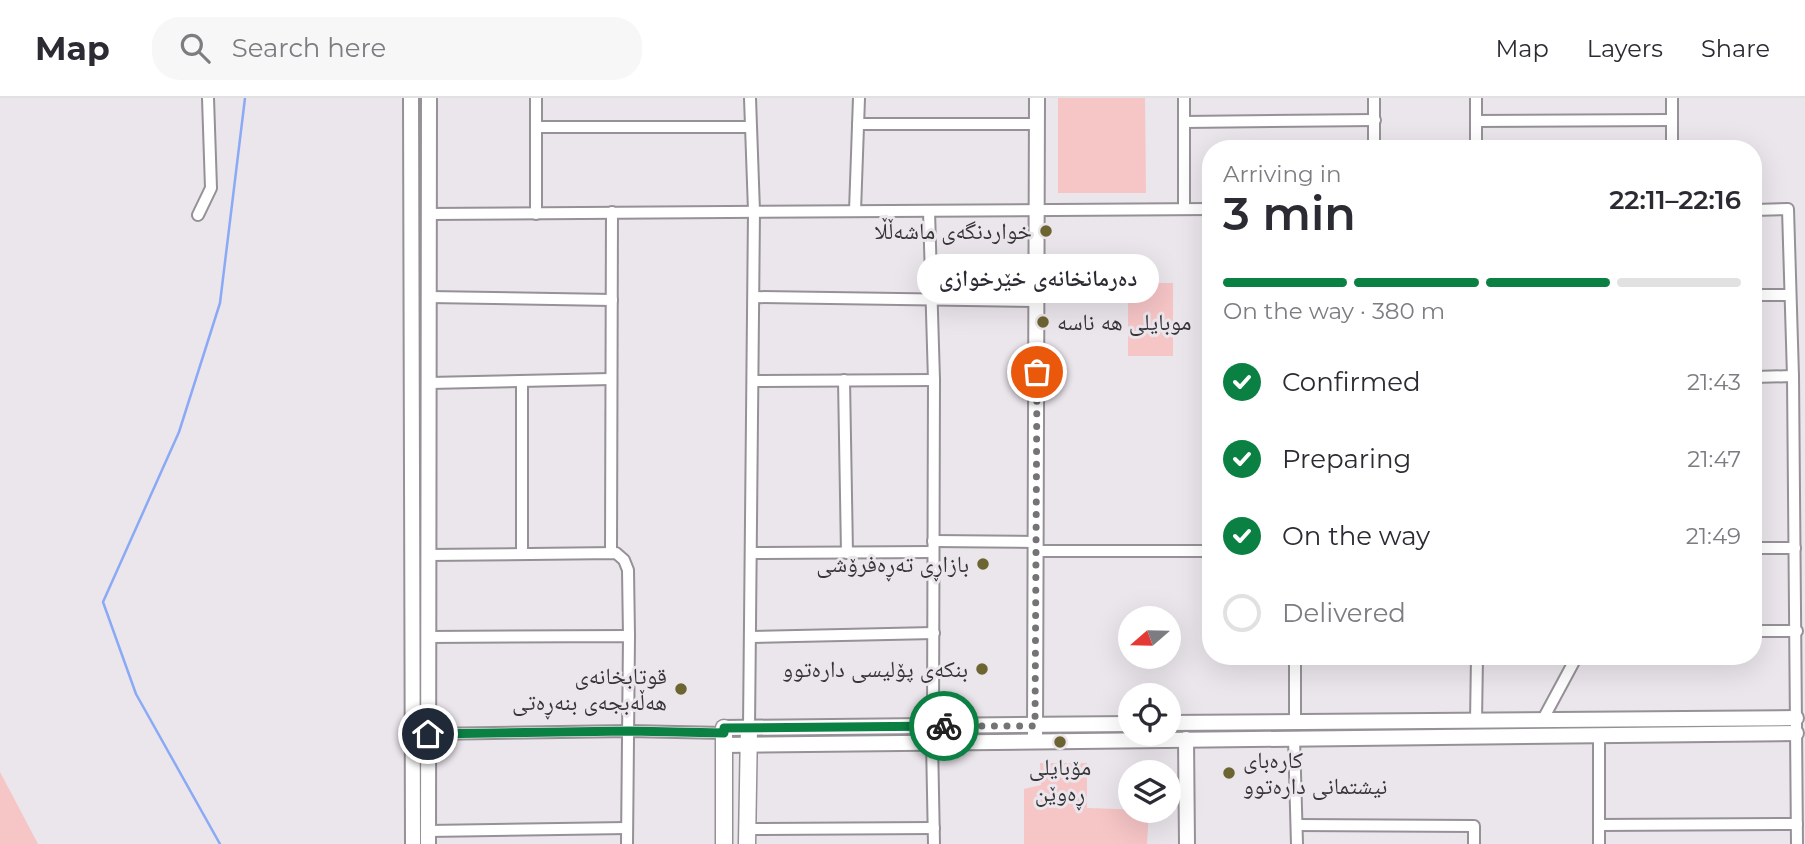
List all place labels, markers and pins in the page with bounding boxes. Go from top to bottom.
place label: خواردنگەی ماشەڵڵا [874,217,1032,245]
marker: خواردنگەی ماشەڵڵا [1038,223,1054,239]
callout: دەرمانخانەی خێرخوازی [916,253,1158,302]
place label: موبایلی هه ناسه [1057,308,1192,336]
marker: موبایلی هه ناسه [1035,314,1051,330]
pin [1007,342,1067,402]
place label: بازاڕی تەڕەفرۆشی [816,550,969,582]
marker: بازاڕی تەڕەفرۆشی [975,556,991,572]
place label: بنکەی پۆلیسی دارەتوو [782,655,968,683]
marker: بنکەی پۆلیسی دارەتوو [974,661,990,677]
place label: قوتابخانەی هەڵەبجەی بنەڕەتی [512,662,667,720]
marker: قوتابخانەی هەڵەبجەی بنەڕەتی [673,681,689,697]
pin [398,704,458,764]
marker: مۆبایلی ڕەوێن [1052,734,1068,750]
place label: کارەبای نیشتمانی دارەتوو [1243,746,1387,800]
place label: مۆبایلی ڕەوێن [1029,753,1091,811]
marker: کارەبای نیشتمانی دارەتوو [1221,765,1237,781]

